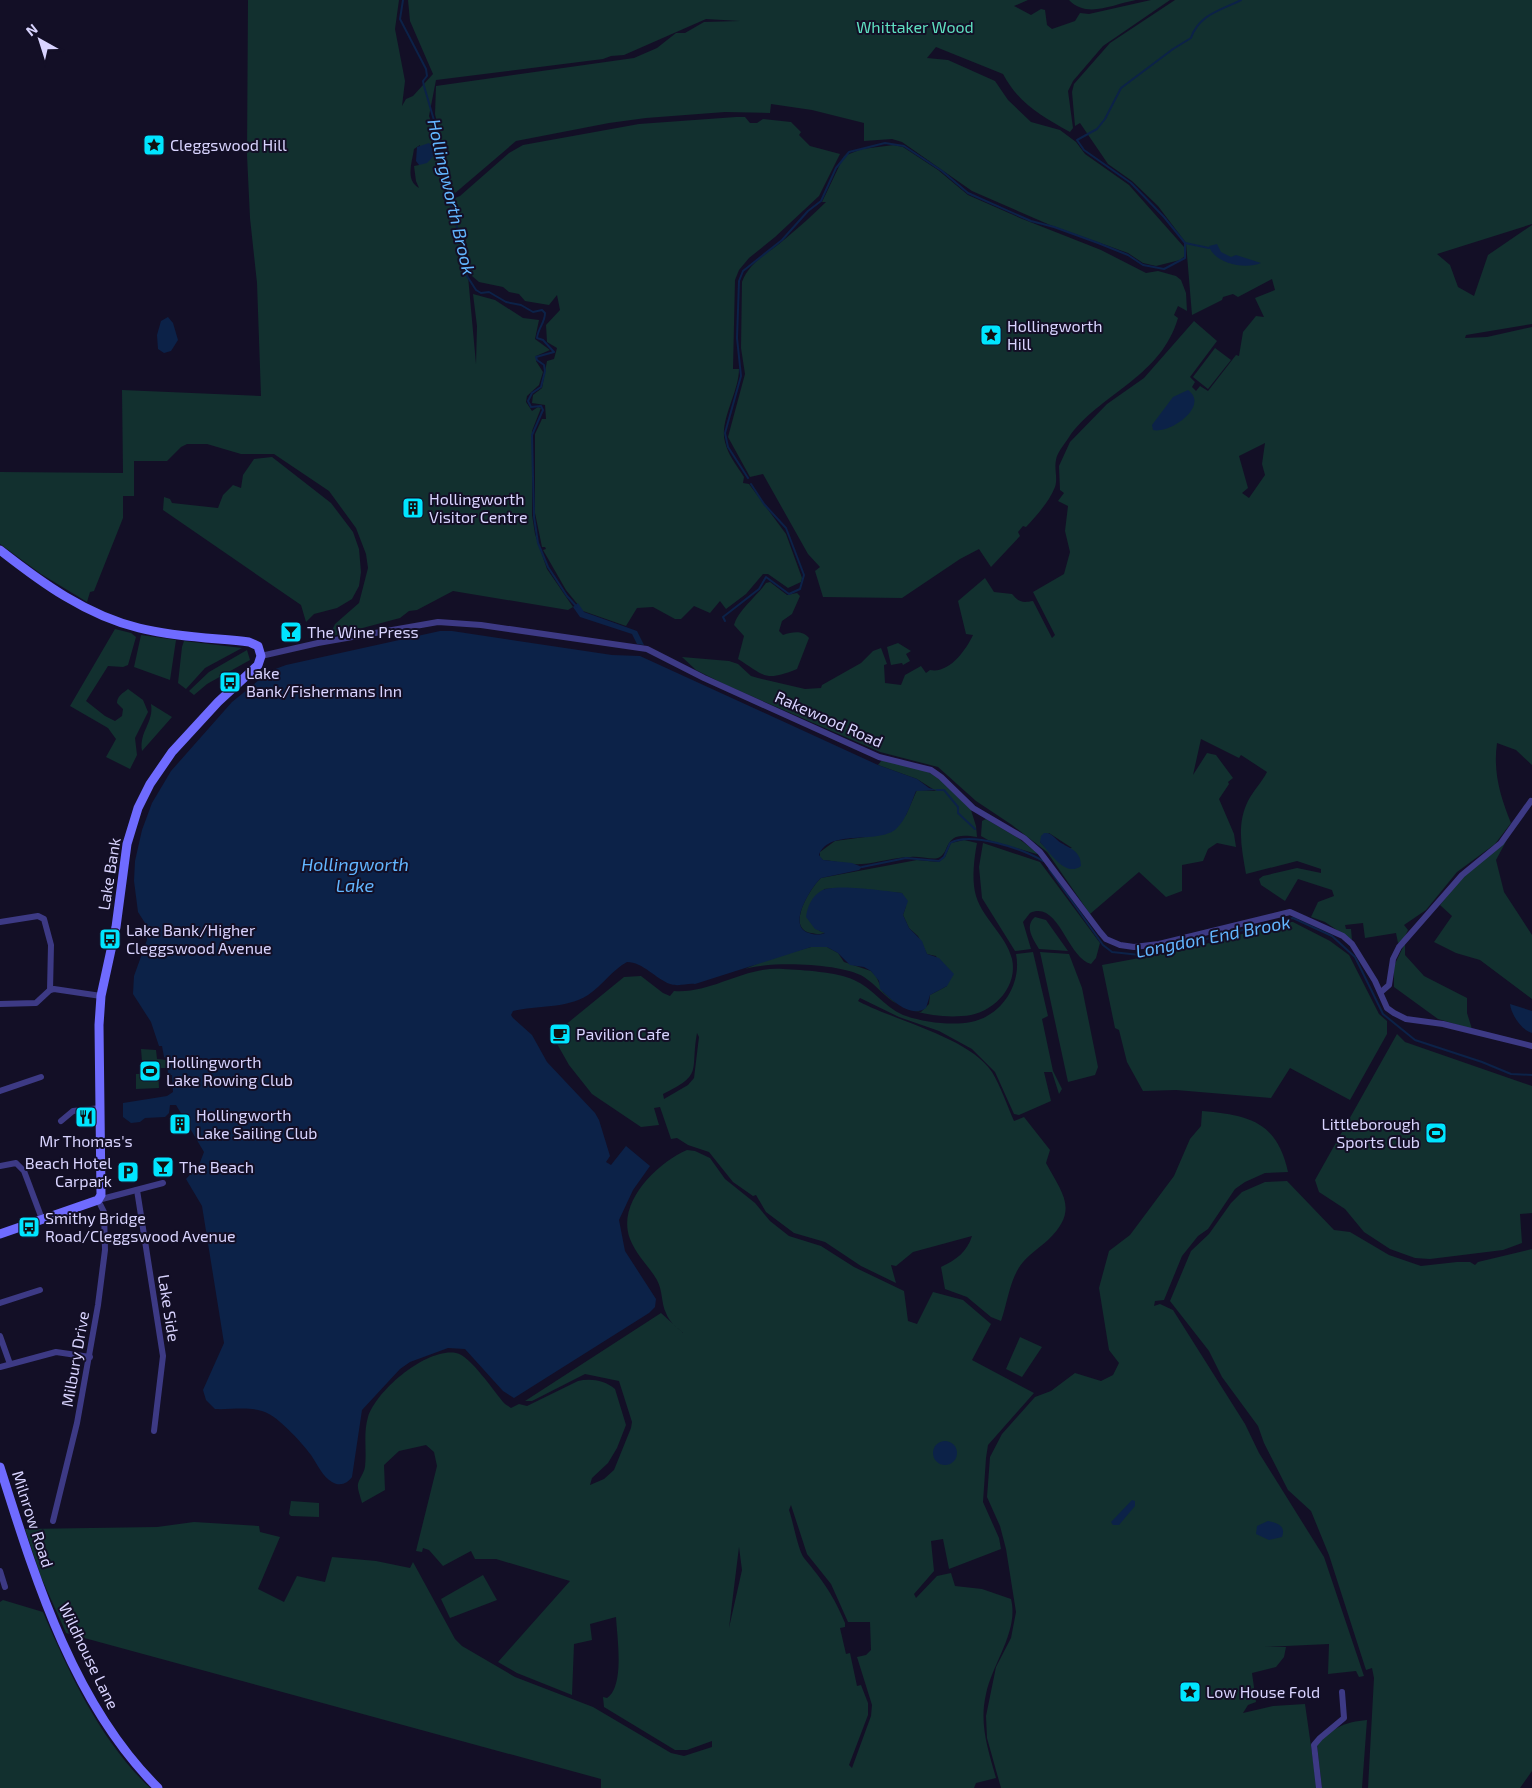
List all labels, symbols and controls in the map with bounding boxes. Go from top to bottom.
north arrow [15,15,65,65]
park label: Whittaker Wood [856,17,974,36]
text: N [22,20,41,39]
water label: Hollingworth Brook [423,117,481,277]
place icon: Cleggswood Hill [142,133,166,157]
place label: Cleggswood Hill [170,135,287,154]
place label: Hollingworth Hill [1007,316,1103,353]
place icon: Hollingworth Hill [979,323,1003,347]
place label: Hollingworth Visitor Centre [429,489,528,526]
building icon: Hollingworth Visitor Centre [401,496,425,520]
bar icon: The Wine Press [279,620,303,644]
place label: The Wine Press [307,622,419,641]
place label: Lake Bank/Fishermans Inn [246,663,402,700]
bus stop icon: Lake Bank/Fishermans Inn [218,670,242,694]
street label: Rakewood Road [772,686,886,751]
street label: Lake Bank [93,836,124,912]
water label: Hollingworth Lake [301,853,409,896]
water label: Longdon End Brook [1133,910,1292,962]
place label: Lake Bank/Higher Cleggswood Avenue [126,920,272,957]
bus stop icon: Lake Bank/Higher Cleggswood Avenue [98,927,122,951]
cafe icon: Pavilion Cafe [548,1022,572,1046]
place label: Pavilion Cafe [576,1024,670,1043]
place label: Hollingworth Lake Rowing Club [166,1052,293,1089]
sports icon: Hollingworth Lake Rowing Club [138,1059,162,1083]
restaurant icon: Mr Thomas's [74,1105,98,1129]
place label: Hollingworth Lake Sailing Club [196,1105,317,1142]
building icon: Hollingworth Lake Sailing Club [168,1112,192,1136]
place label: Littleborough Sports Club [1321,1114,1420,1151]
sports icon: Littleborough Sports Club [1424,1121,1448,1145]
place label: Mr Thomas's [39,1131,133,1150]
place label: Beach Hotel Carpark [25,1153,112,1190]
bar icon: The Beach [151,1155,175,1179]
place label: The Beach [179,1157,254,1176]
parking icon: Beach Hotel Carpark [116,1160,140,1184]
place label: Smithy Bridge Road/Cleggswood Avenue [45,1208,236,1245]
bus stop icon: Smithy Bridge Road/Cleggswood Avenue [17,1215,41,1239]
street label: Lake Side [155,1273,184,1343]
street label: Milbury Drive [57,1309,92,1408]
street label: Milnrow Road [9,1468,58,1570]
street label: Wildhouse Lane [56,1600,123,1712]
place icon: Low House Fold [1178,1680,1202,1704]
place label: Low House Fold [1206,1682,1320,1701]

